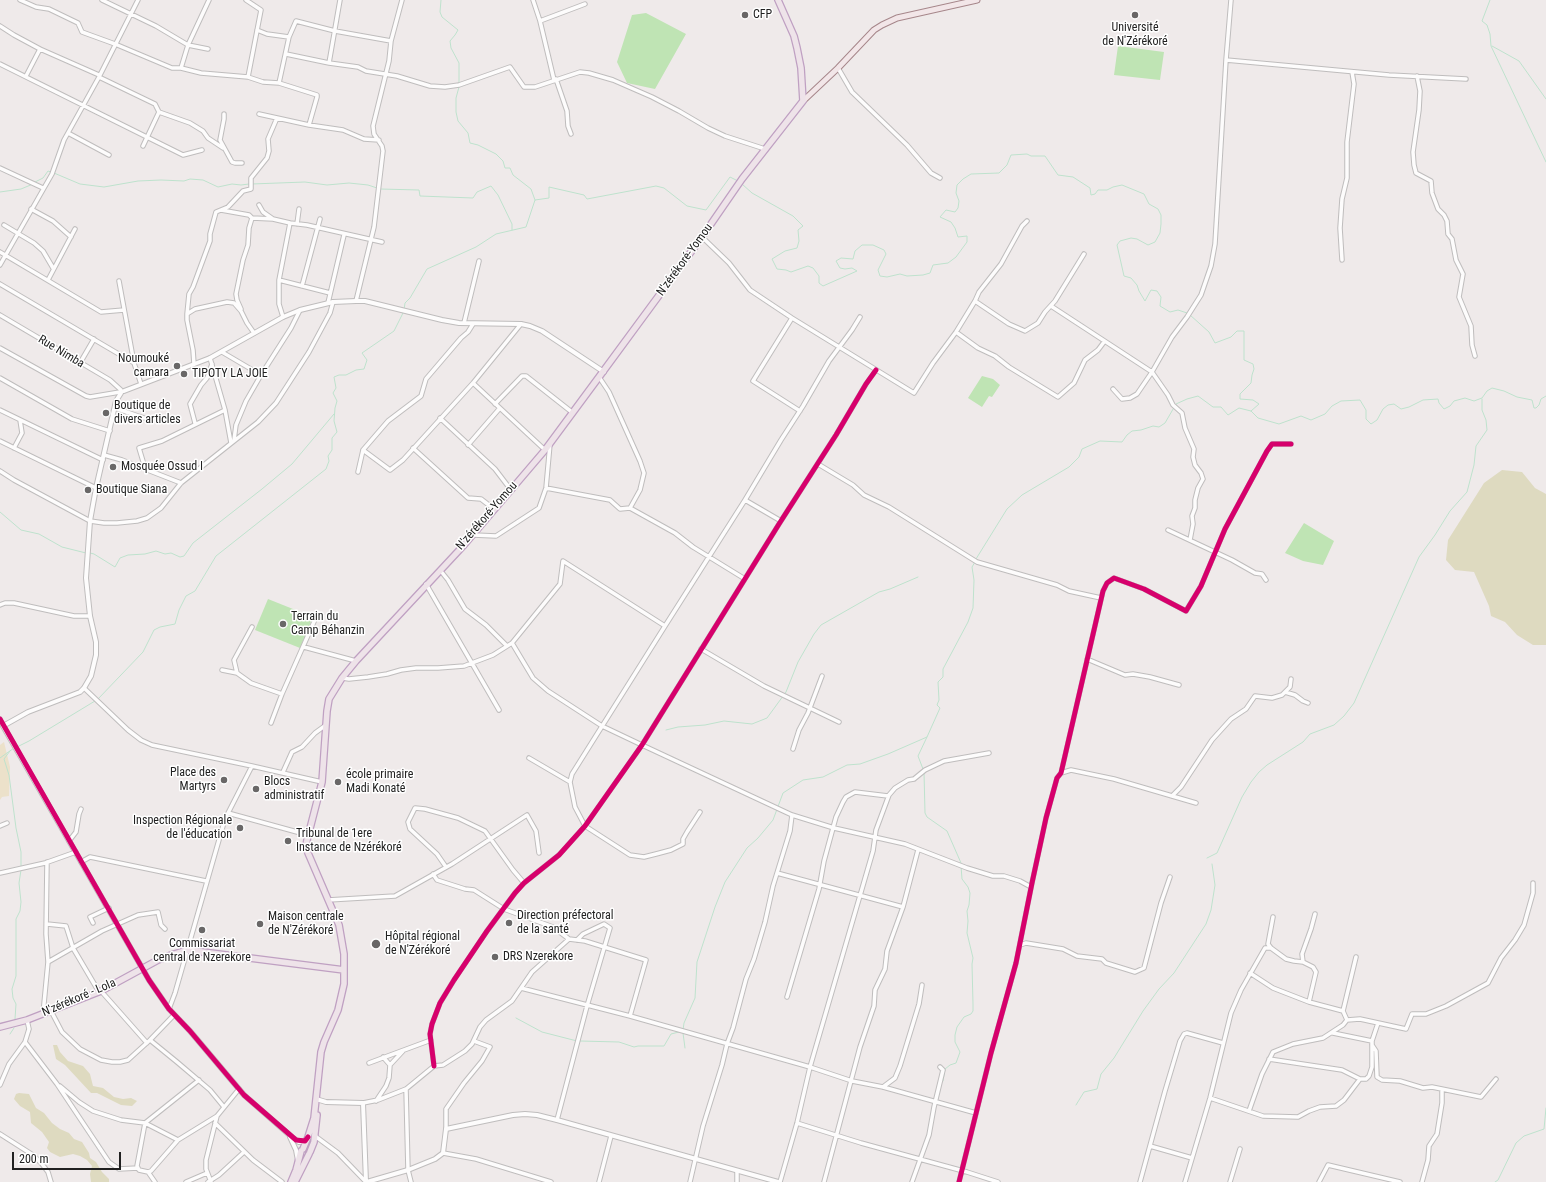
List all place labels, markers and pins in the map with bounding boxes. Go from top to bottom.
place label: CFP [753,8,772,22]
marker: CFP [740,10,750,20]
marker: Université de N'Zérékoré [1130,10,1140,20]
place label: Université de N'Zérékoré [1102,21,1168,49]
place label: Noumouké camara [118,352,169,380]
marker: Noumouké camara [172,361,182,371]
place label: TIPOTY LA JOIE [192,367,268,381]
marker: TIPOTY LA JOIE [179,369,189,379]
place label: Boutique de divers articles [114,399,181,427]
marker: Boutique de divers articles [101,408,111,418]
place label: Mosquée Ossud I [121,460,203,474]
marker: Mosquée Ossud I [108,462,118,472]
place label: Boutique Siana [96,483,167,497]
marker: Boutique Siana [83,485,93,495]
place label: Terrain du Camp Béhanzin [291,610,365,638]
marker: Terrain du Camp Béhanzin [278,619,288,629]
place label: Place des Martyrs [170,766,216,794]
place label: école primaire Madi Konaté [346,768,413,796]
marker: Place des Martyrs [219,775,229,785]
place label: Blocs administratif [264,775,324,803]
marker: école primaire Madi Konaté [333,777,343,787]
marker: Blocs administratif [251,784,261,794]
place label: Inspection Régionale de l'éducation [133,814,232,842]
marker: Inspection Régionale de l'éducation [235,823,245,833]
place label: Tribunal de 1ere Instance de Nzérékoré [296,827,402,855]
marker: Tribunal de 1ere Instance de Nzérékoré [283,836,293,846]
place label: Direction préfectoral de la santé [517,909,614,937]
place label: Maison centrale de N'Zérékoré [268,910,344,938]
marker: Direction préfectoral de la santé [504,918,514,928]
marker: Maison centrale de N'Zérékoré [255,919,265,929]
marker: Commissariat central de Nzerekore [197,925,207,935]
place label: Hôpital régional de N'Zérékoré [385,930,460,958]
place label: Commissariat central de Nzerekore [153,937,251,965]
marker: Hôpital régional de N'Zérékoré [370,938,382,950]
place label: DRS Nzerekore [503,950,573,964]
marker: DRS Nzerekore [490,952,500,962]

